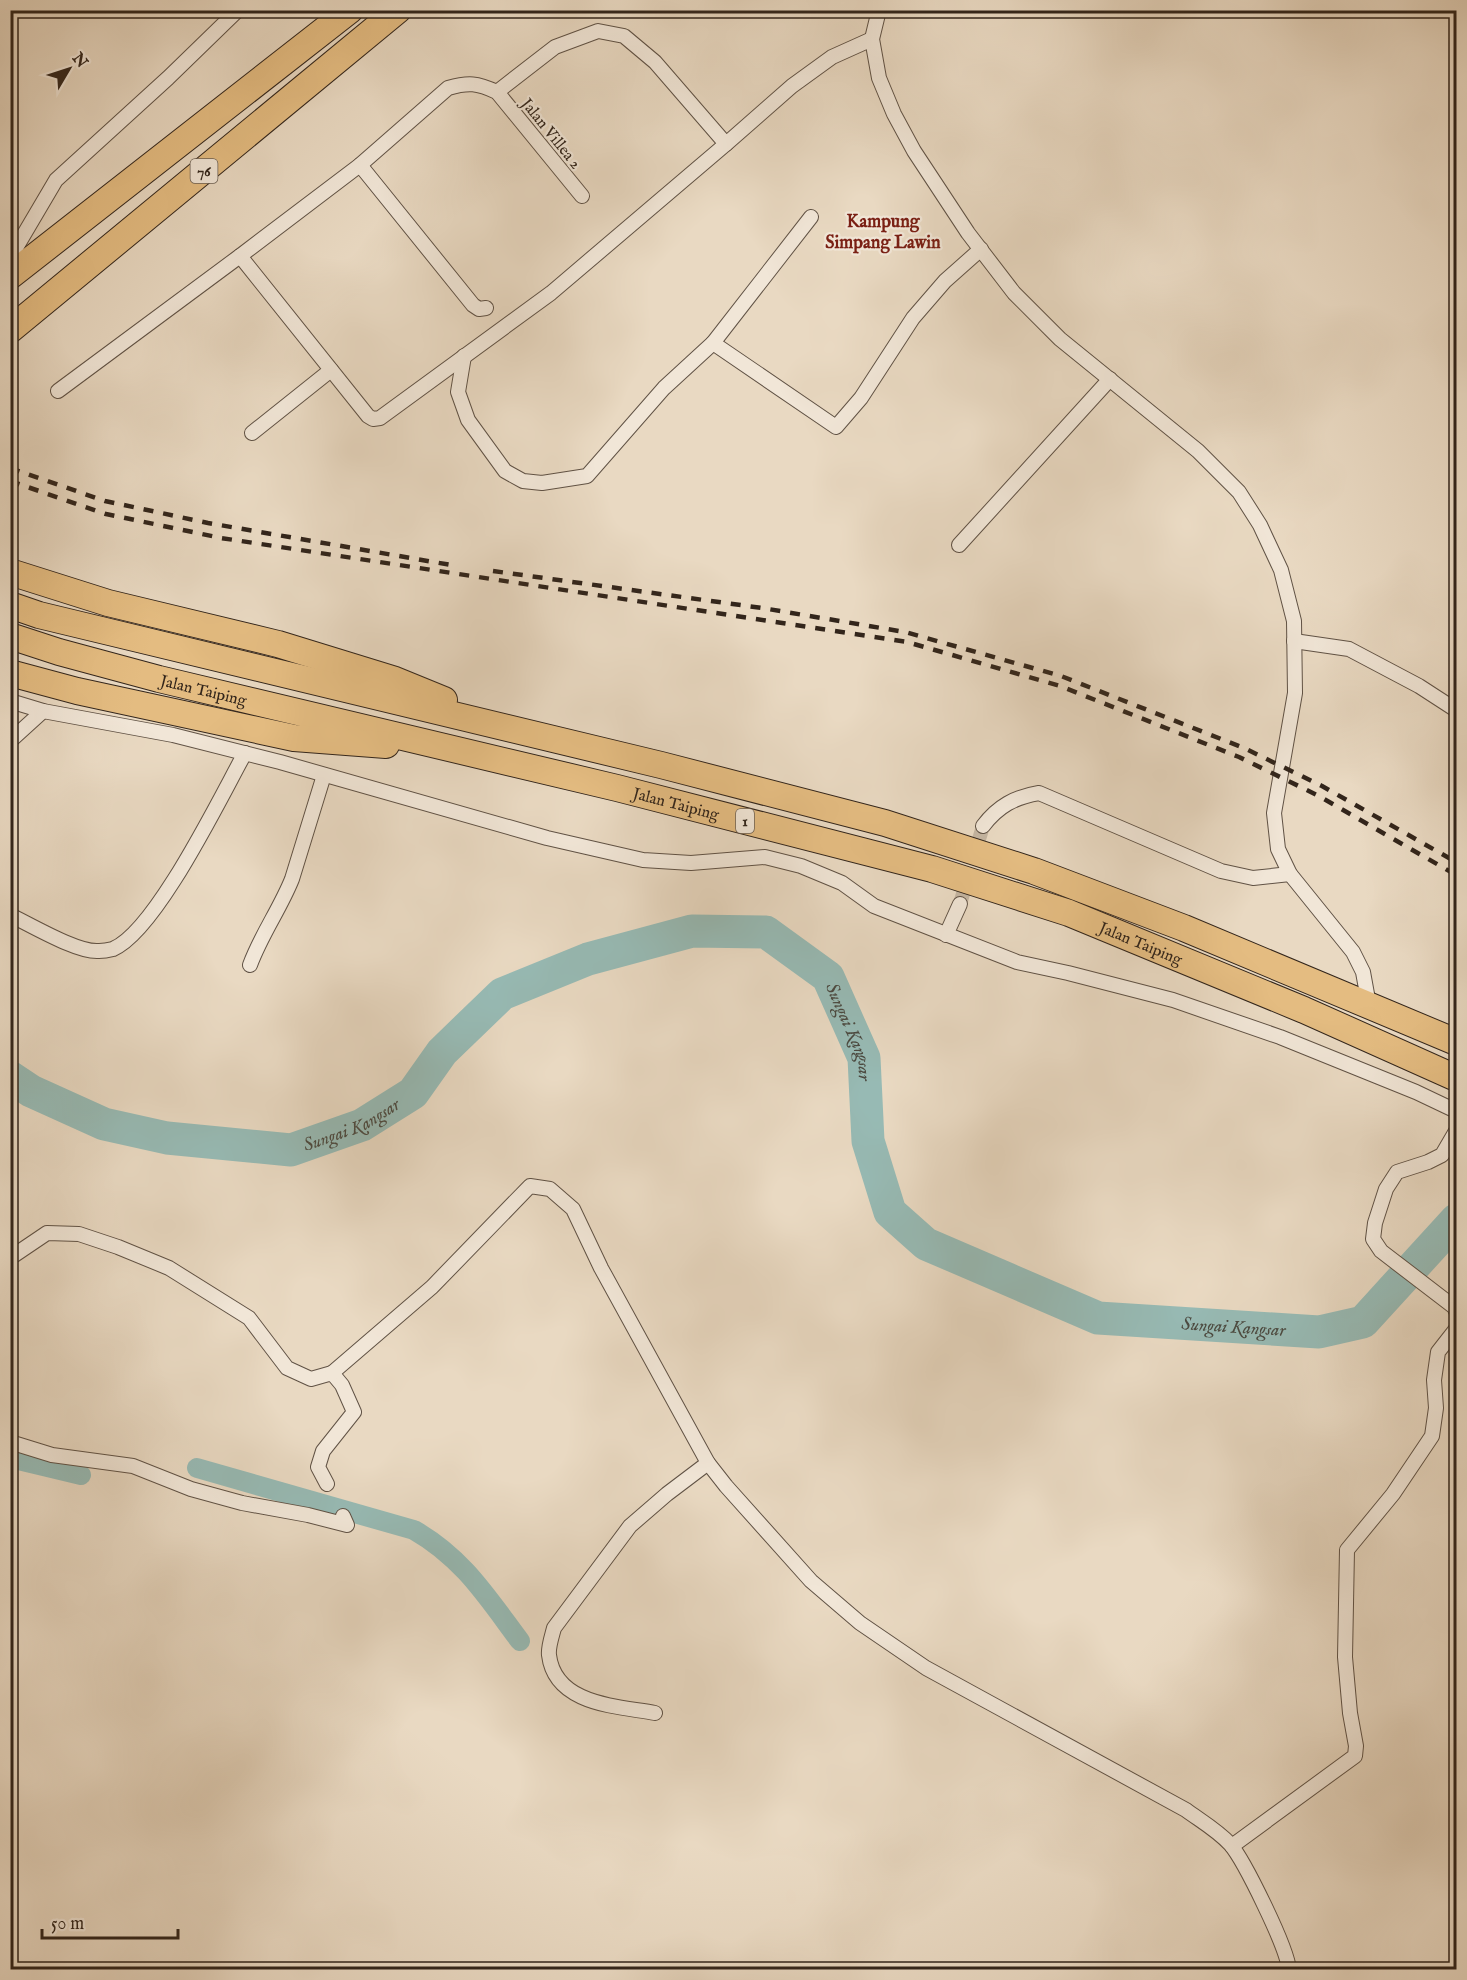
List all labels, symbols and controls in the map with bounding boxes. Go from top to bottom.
north arrow [39,39,99,99]
text: N [66,48,91,73]
street label: Jalan Villea 2 [515,93,585,174]
road number: 76 [190,159,218,183]
district label: Kampung Simpang Lawin [825,211,941,255]
street label: Jalan Taiping [156,671,249,712]
street label: Jalan Taiping [629,784,721,826]
road number: 1 [736,809,754,833]
street label: Jalan Taiping [1094,918,1185,971]
water label: Sungai Kangsar [819,979,875,1082]
water label: Sungai Kangsar [300,1094,405,1158]
water label: Sungai Kangsar [1181,1313,1287,1343]
scale bar [42,1902,178,1940]
text: 50 m [51,1913,84,1936]

